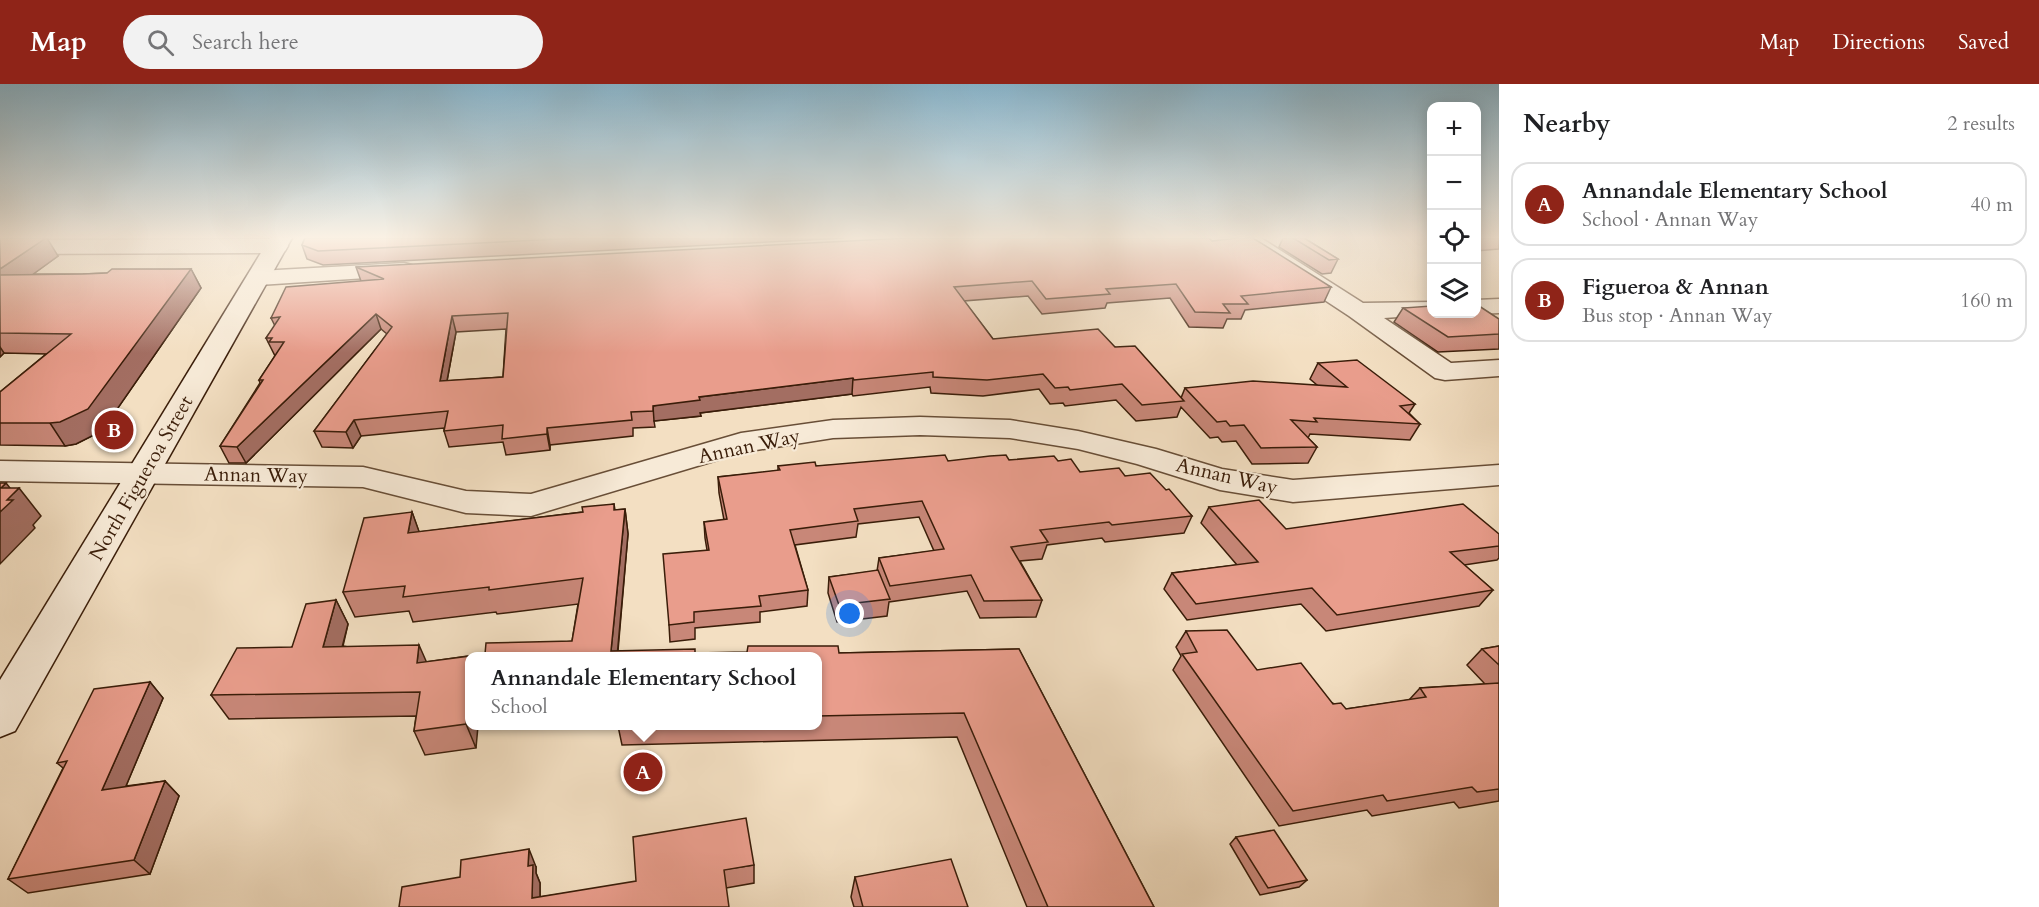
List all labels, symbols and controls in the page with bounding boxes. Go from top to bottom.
search box [123,15,543,69]
text: Map [30,23,87,61]
icon: search [144,26,177,59]
text: Search here [192,27,299,57]
text: Map [1759,28,1799,57]
text: Directions [1832,28,1925,57]
text: Saved [1958,28,2009,57]
map controls [1427,102,1481,318]
button: + [1427,102,1481,156]
text: Nearby [1523,106,1611,141]
text: 2 results [1947,110,2015,137]
button: − [1427,156,1481,210]
text: Annandale Elementary School [1582,176,1887,206]
text: A [1537,191,1552,218]
text: 40 m [1970,191,2013,218]
text: School · Annan Way [1582,206,1758,233]
button: locate [1427,210,1481,264]
button: layers [1427,264,1481,318]
text: Figueroa & Annan [1582,272,1769,302]
text: B [1537,287,1552,314]
text: 160 m [1960,287,2013,314]
text: Bus stop · Annan Way [1582,302,1773,329]
street label: North Figueroa Street [83,390,200,565]
pin: B [94,408,134,452]
street label: Annan Way [695,422,803,470]
street label: Annan Way [1173,451,1281,501]
street label: Annan Way [204,461,308,489]
your location [835,599,864,628]
popup [465,652,822,730]
text: Annandale Elementary School [491,663,796,693]
text: School [491,693,548,720]
pin: A [624,750,662,794]

